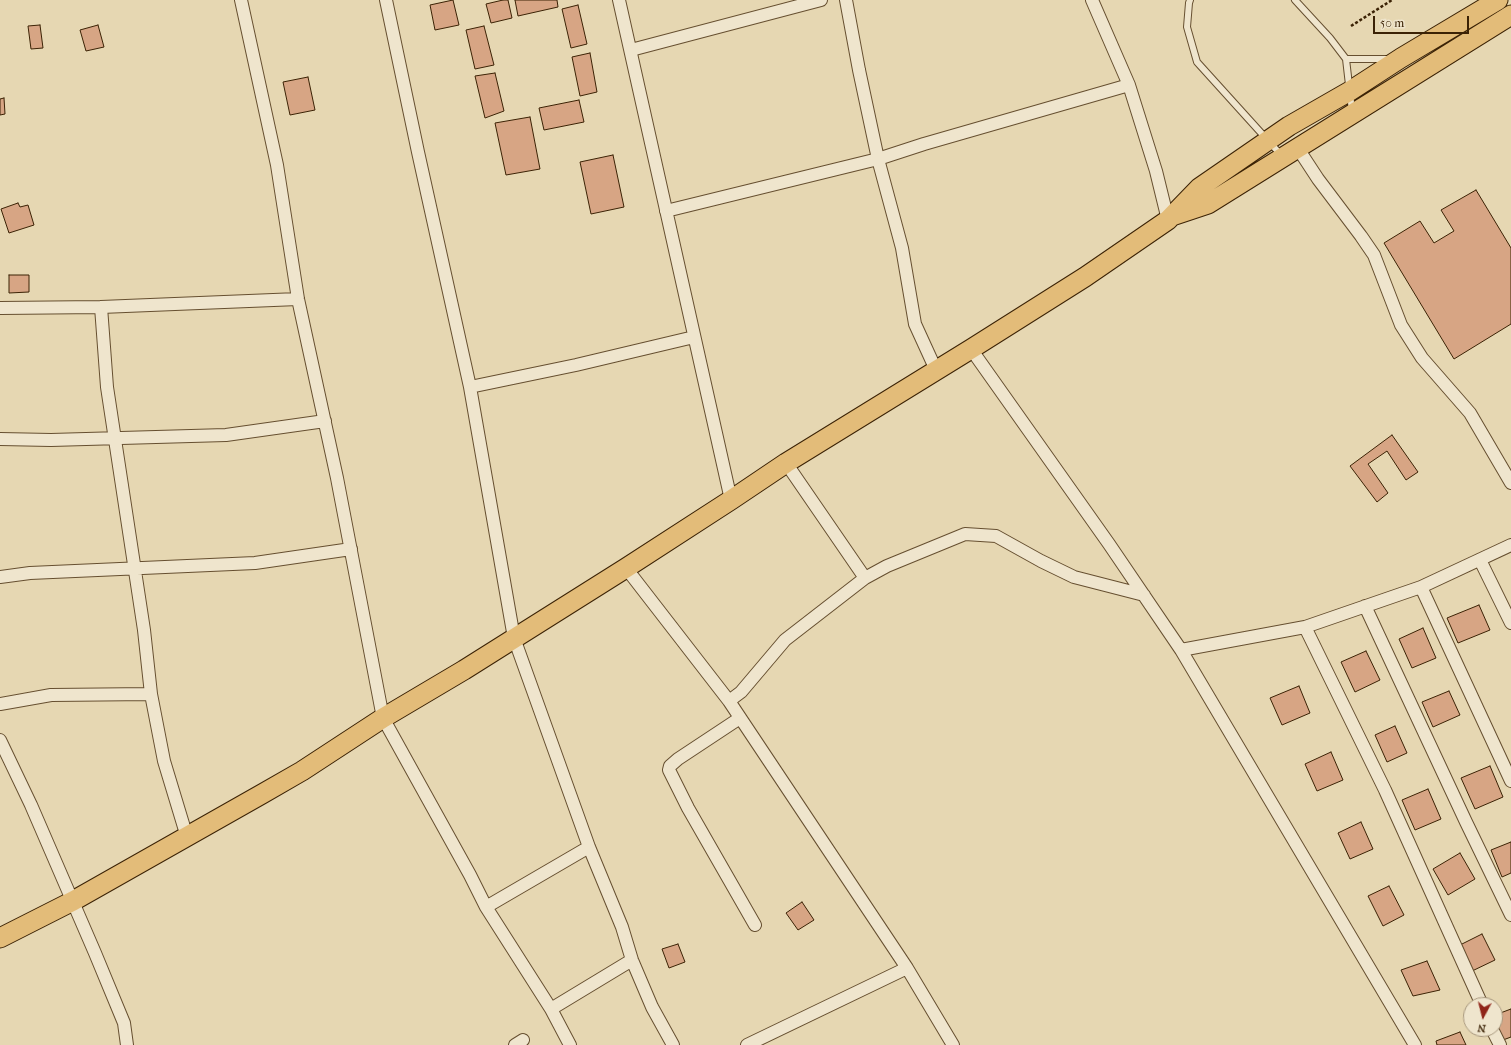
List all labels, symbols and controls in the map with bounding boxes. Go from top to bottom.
scale bar [1375,8,1471,34]
text: 50 m [1380,16,1404,30]
north arrow [1463,997,1503,1037]
text: N [1477,1021,1487,1035]

